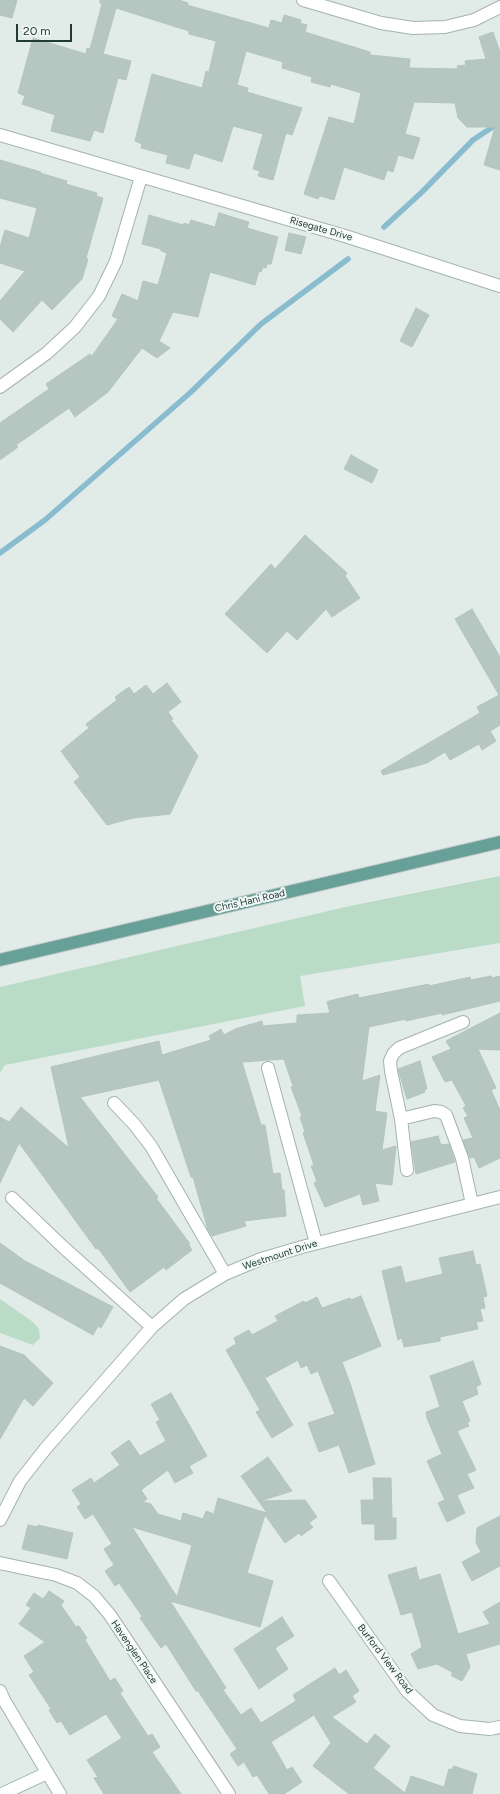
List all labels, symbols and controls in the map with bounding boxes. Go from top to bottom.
scale bar [18,16,74,42]
text: 20 m [23,24,51,38]
street label: Risegate Drive [288,214,354,244]
street label: Chris Hani Road [214,887,286,915]
street label: Westmount Drive [241,1237,319,1273]
street label: Havenglen Place [108,1618,160,1686]
street label: Burford View Road [355,1622,415,1696]

